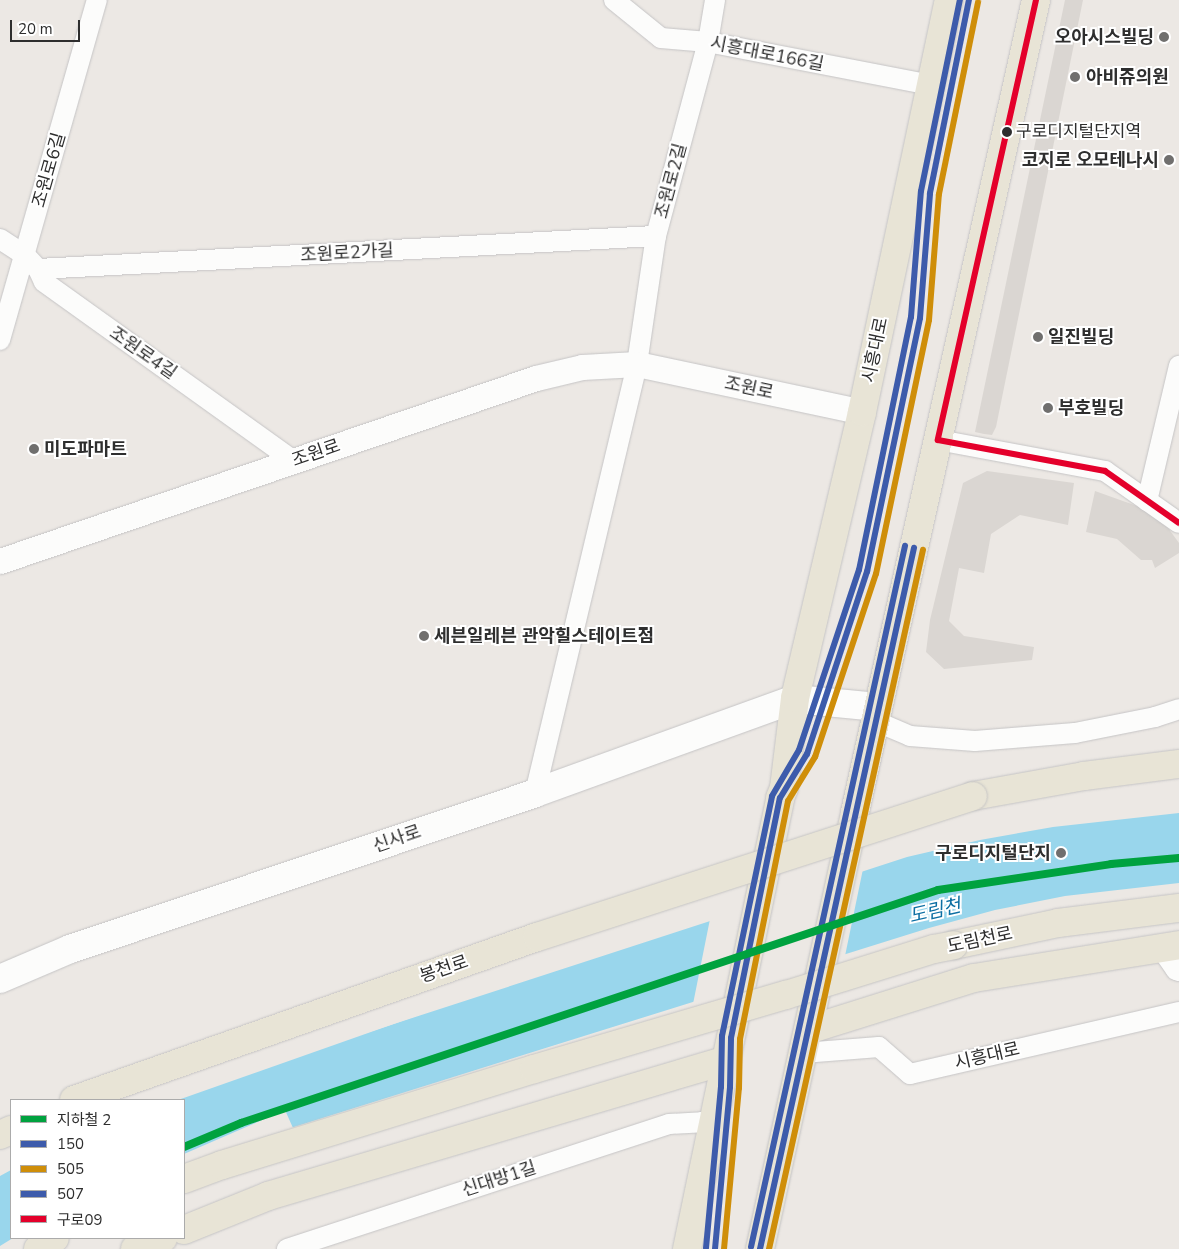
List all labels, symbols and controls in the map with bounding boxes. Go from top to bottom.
scale bar [12,10,82,42]
text: 20 m [18,19,53,39]
place label: 오아시스빌딩 [1055,26,1154,48]
marker: 오아시스빌딩 [1158,31,1170,43]
street label: 시흥대로166길 [708,32,826,76]
place label: 아비쥬의원 [1086,66,1169,88]
marker: 아비쥬의원 [1068,70,1082,84]
place label: 구로디지털단지역 [1016,122,1141,142]
marker: 구로디지털단지역 [1002,127,1012,137]
street label: 조원로6길 [28,130,70,210]
street label: 조원로2길 [651,141,691,221]
place label: 코지로 오모테나시 [1022,149,1159,171]
marker: 코지로 오모테나시 [1163,154,1175,166]
street label: 조원로2가길 [300,240,394,266]
street label: 시흥대로 [858,315,892,385]
street label: 조원로4길 [105,322,181,384]
place label: 일진빌딩 [1048,326,1114,348]
marker: 일진빌딩 [1032,331,1044,343]
street label: 조원로 [722,372,776,404]
place label: 부호빌딩 [1058,397,1124,419]
marker: 부호빌딩 [1042,402,1054,414]
street label: 조원로 [289,435,343,471]
place label: 미도파마트 [44,438,127,460]
marker: 미도파마트 [28,443,40,455]
place label: 세븐일레븐 관악힐스테이트점 [434,625,654,647]
marker: 세븐일레븐 관악힐스테이트점 [418,630,430,642]
street label: 신사로 [370,821,424,857]
place label: 구로디지털단지 [935,842,1051,864]
marker: 구로디지털단지 [1055,847,1067,859]
water label: 도림천 [907,895,963,929]
street label: 도림천로 [945,923,1015,957]
street label: 봉천로 [417,951,471,987]
street label: 시흥대로 [952,1038,1022,1074]
legend [10,1099,185,1239]
text: 지하철 2 [57,1110,111,1130]
text: 150 [57,1134,84,1154]
street label: 신대방1길 [459,1157,539,1201]
text: 505 [57,1159,84,1179]
text: 507 [57,1184,84,1204]
text: 구로09 [57,1210,103,1230]

